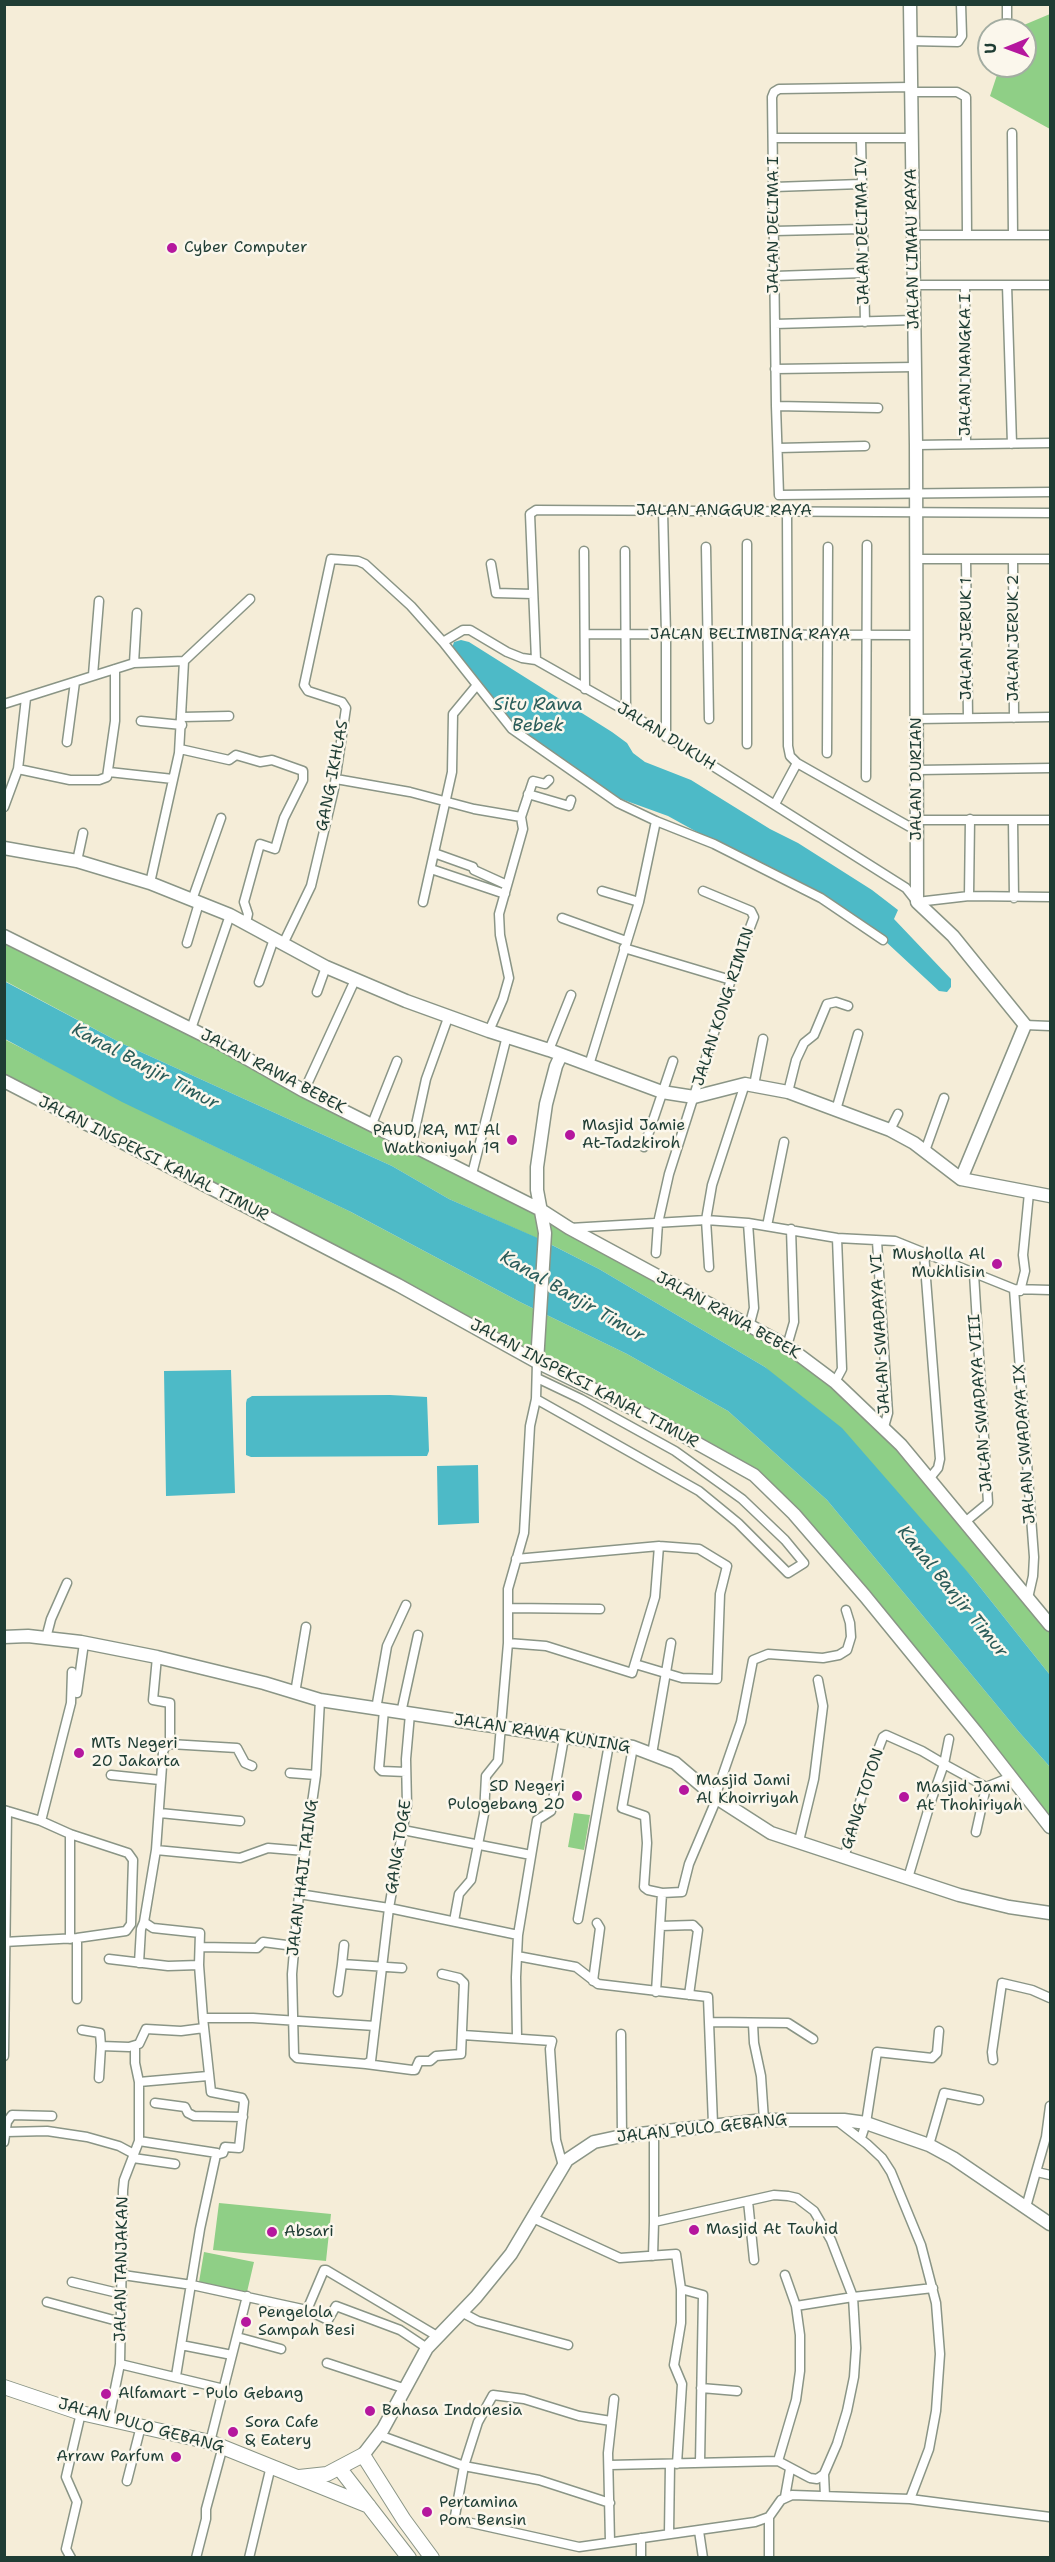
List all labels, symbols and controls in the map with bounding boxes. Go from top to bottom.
north arrow [977,18,1037,78]
text: U [980,43,1001,54]
street label: JALAN DELIMA I [764,156,784,294]
street label: JALAN DELIMA IV [852,157,874,305]
street label: JALAN LIMAU RAYA [902,168,924,330]
place label: Cyber Computer [184,238,308,258]
marker: Cyber Computer [165,241,179,255]
street label: JALAN NANGKA I [956,294,976,436]
street label: JALAN ANGGUR RAYA [636,501,812,521]
street label: JALAN JERUK 2 [1004,574,1024,702]
street label: JALAN JERUK 1 [957,578,977,700]
street label: JALAN BELIMBING RAYA [650,625,850,645]
water label: Situ Rawa Bebek [493,694,583,736]
street label: JALAN DUKUH [613,699,719,775]
street label: JALAN DURIAN [907,717,927,841]
street label: GANG IKHLAS [313,719,353,833]
street label: JALAN KONG RIMIN [689,925,759,1089]
water label: Kanal Banjir Timur [68,1019,222,1115]
street label: JALAN RAWA BEBEK [197,1025,349,1119]
street label: JALAN INSPEKSI KANAL TIMUR [35,1092,271,1226]
place label: Masjid Jamie At-Tadzkiroh [582,1116,685,1154]
place label: PAUD, RA, MI Al Wathoniyah 19 [373,1121,500,1159]
marker: Masjid Jamie At-Tadzkiroh [563,1128,577,1142]
marker: PAUD, RA, MI Al Wathoniyah 19 [505,1133,519,1147]
place label: Musholla Al Mukhlisin [892,1245,985,1283]
water label: Kanal Banjir Timur [496,1247,648,1347]
street label: JALAN SWADAYA VI [867,1253,895,1415]
marker: Musholla Al Mukhlisin [990,1257,1004,1271]
street label: JALAN RAWA BEBEK [652,1268,804,1364]
street label: JALAN SWADAYA VIII [965,1313,997,1493]
street label: JALAN INSPEKSI KANAL TIMUR [467,1315,701,1453]
street label: JALAN SWADAYA IX [1010,1363,1040,1525]
water label: Kanal Banjir Timur [892,1522,1012,1662]
street label: JALAN RAWA KUNING [452,1711,632,1757]
place label: MTs Negeri 20 Jakarta [91,1734,180,1772]
marker: MTs Negeri 20 Jakarta [72,1746,86,1760]
street label: GANG TOTON [838,1746,888,1852]
place label: Masjid Jami Al Khoirriyah [696,1771,799,1809]
place label: SD Negeri Pulogebang 20 [448,1777,565,1815]
place label: Masjid Jami At Thohiriyah [916,1778,1023,1816]
marker: Masjid Jami Al Khoirriyah [677,1783,691,1797]
marker: SD Negeri Pulogebang 20 [570,1789,584,1803]
marker: Masjid Jami At Thohiriyah [897,1790,911,1804]
street label: GANG TOGE [382,1798,416,1896]
street label: JALAN HAJI TAING [284,1799,322,1957]
street label: JALAN PULO GEBANG [616,2110,788,2148]
street label: JALAN TANJAKAN [111,2196,133,2342]
place label: Masjid At Tauhid [706,2220,838,2240]
place label: Absari [284,2222,334,2242]
marker: Masjid At Tauhid [687,2223,701,2237]
marker: Absari [265,2225,279,2239]
place label: Pengelola Sampah Besi [258,2303,355,2341]
marker: Pengelola Sampah Besi [239,2315,253,2329]
place label: Alfamart - Pulo Gebang [118,2384,303,2404]
marker: Alfamart - Pulo Gebang [99,2387,113,2401]
street label: JALAN PULO GEBANG [56,2395,226,2457]
place label: Bahasa Indonesia [382,2401,522,2421]
marker: Bahasa Indonesia [363,2404,377,2418]
place label: Sora Cafe & Eatery [245,2413,319,2451]
marker: Sora Cafe & Eatery [226,2425,240,2439]
place label: Arraw Parfum [56,2447,164,2467]
marker: Arraw Parfum [169,2450,183,2464]
place label: Pertamina Pom Bensin [439,2493,526,2531]
marker: Pertamina Pom Bensin [420,2505,434,2519]

